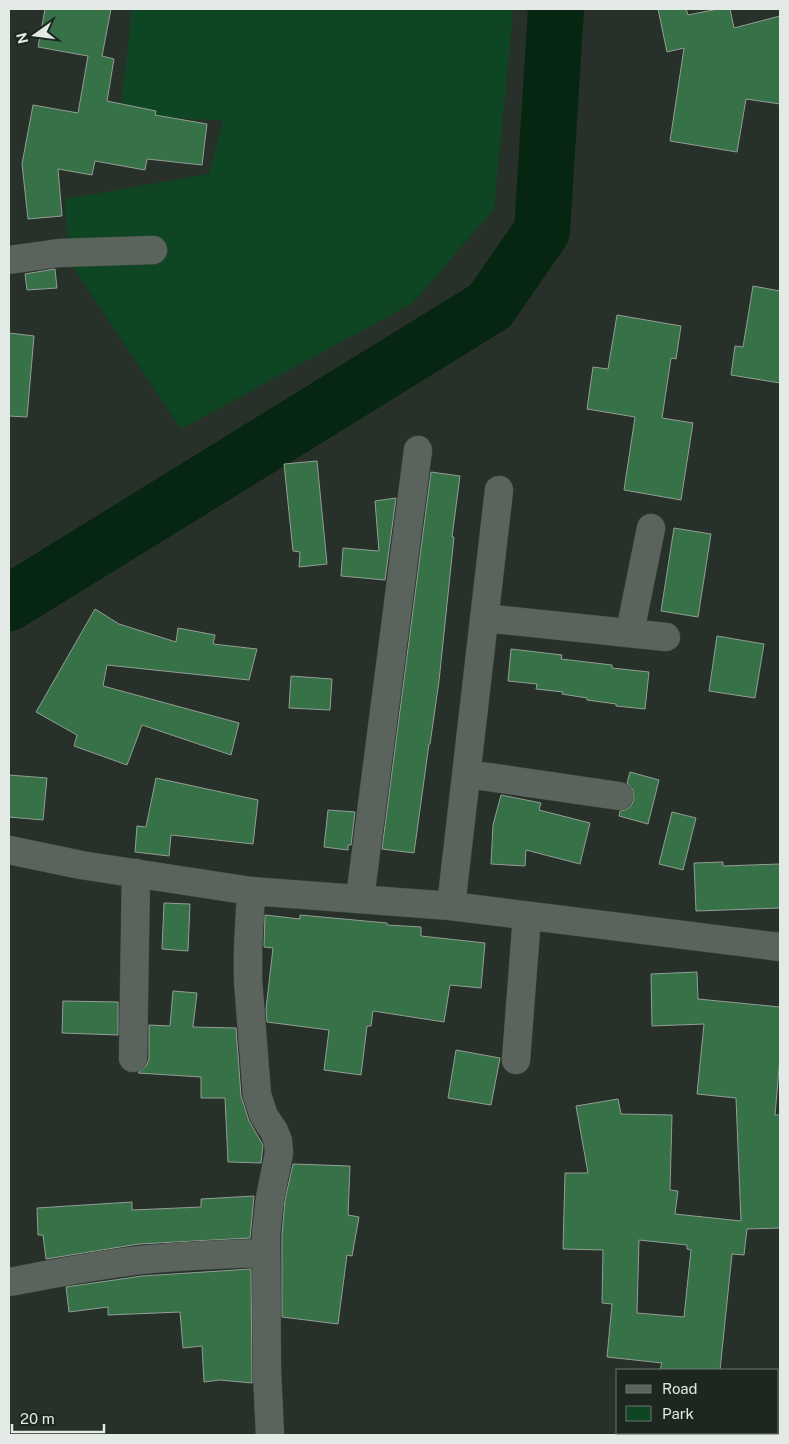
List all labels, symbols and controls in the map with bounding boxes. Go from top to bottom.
north arrow [10,10,60,60]
text: N [13,31,31,45]
legend [616,1369,779,1434]
text: Road [662,1380,698,1397]
scale bar [12,1402,105,1434]
text: Park [662,1405,694,1422]
text: 20 m [20,1410,55,1427]

